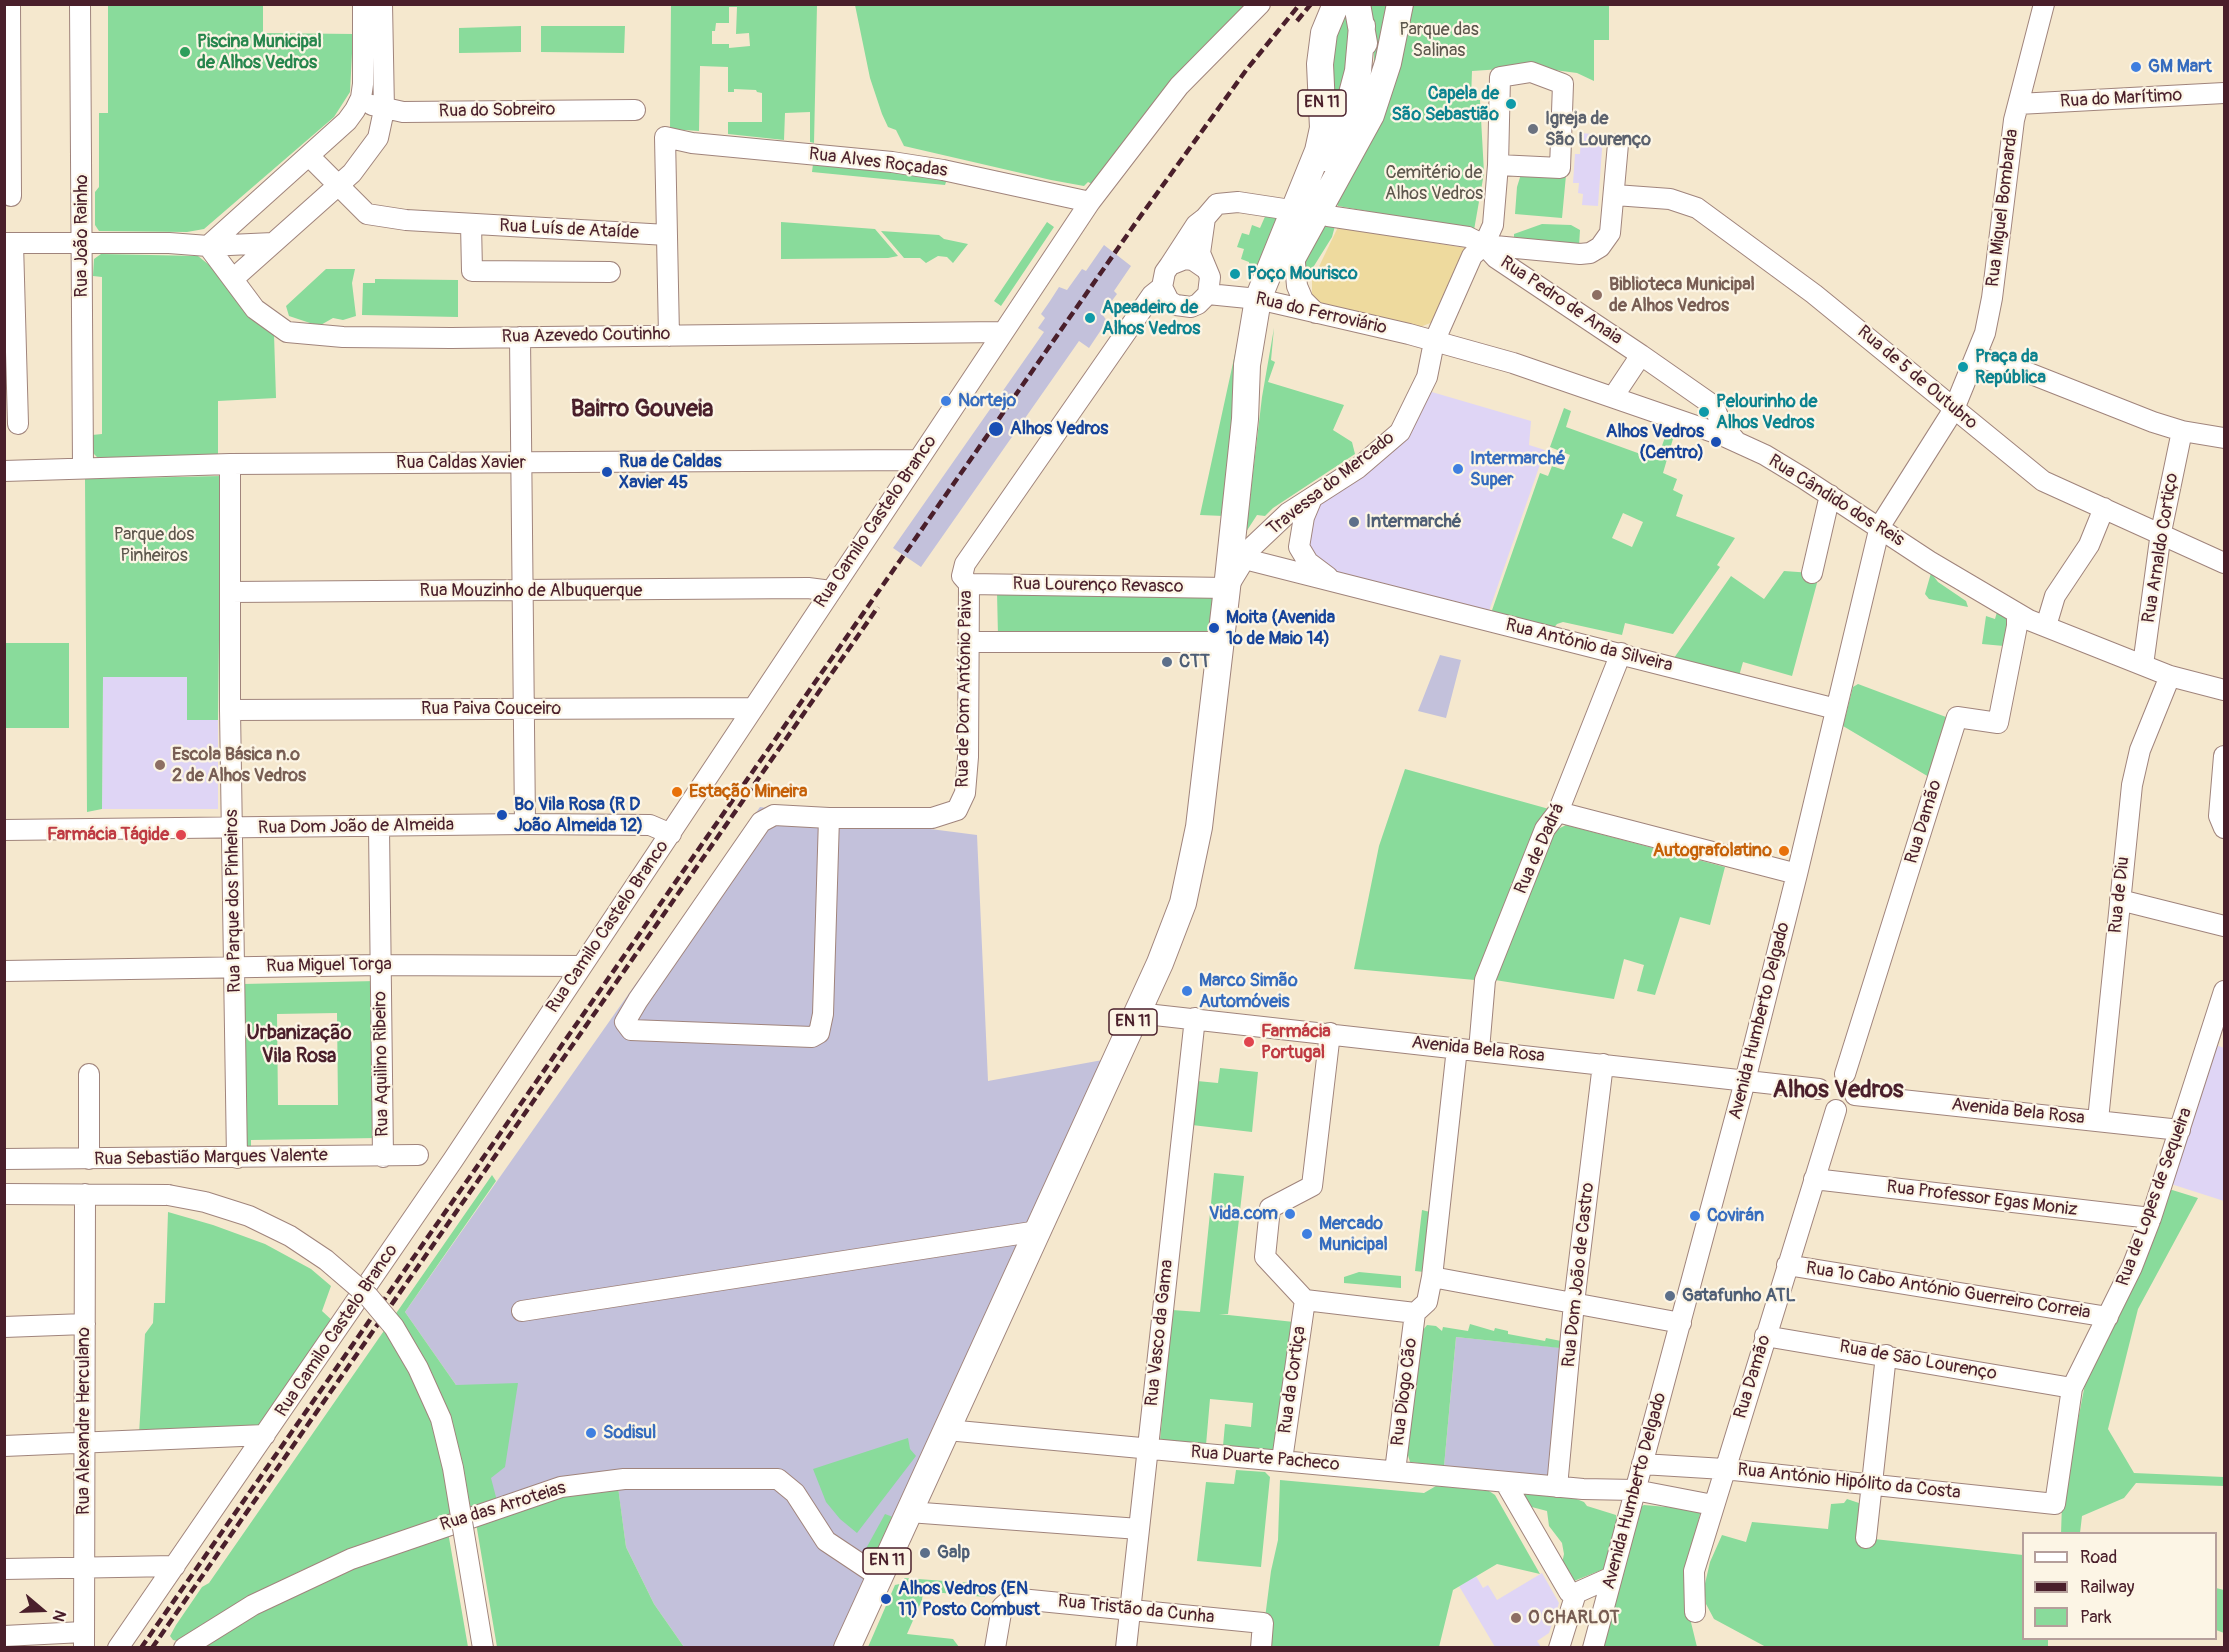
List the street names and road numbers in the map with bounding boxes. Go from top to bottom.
street label: Rua do Marítimo [2059,85,2183,113]
road number: EN 11 [1298,90,1346,116]
street label: Rua do Sobreiro [438,99,556,123]
street label: Rua Miguel Bombarda [1983,128,2023,288]
street label: Rua Alves Roçadas [807,144,949,182]
street label: Rua João Rainho [71,174,93,298]
street label: Rua Luís de Ataíde [499,216,639,244]
street label: Rua Pedro de Anaia [1496,252,1626,350]
street label: Rua do Ferroviário [1253,288,1389,340]
street label: Rua de 5 de Outubro [1852,321,1982,435]
street label: Rua Azevedo Coutinho [501,324,671,348]
street label: Travessa do Mercado [1263,428,1399,540]
street label: Rua Camilo Castelo Branco [810,432,942,612]
street label: Rua Cândido dos Reis [1764,450,1908,552]
street label: Rua Caldas Xavier [396,452,526,474]
street label: Rua Arnaldo Cortiço [2138,472,2184,624]
street label: Rua Lourenço Revasco [1012,574,1184,598]
street label: Rua Mouzinho de Albuquerque [420,580,642,602]
street label: Rua de Dom António Paiva [952,590,978,788]
street label: Rua António da Silveira [1503,615,1675,677]
street label: Rua Paiva Couceiro [421,698,561,720]
street label: Rua Damão [1901,778,1947,866]
street label: Rua de Dadrá [1510,800,1570,898]
street label: Rua Parque dos Pinheiros [222,809,246,993]
street label: Rua Dom João de Almeida [258,814,454,840]
street label: Rua Camilo Castelo Branco [542,837,674,1017]
street label: Rua de Diu [2105,856,2135,934]
street label: Avenida Humberto Delgado [1725,920,1795,1122]
street label: Rua Miguel Torga [266,954,392,978]
street label: Rua Aquilino Ribeiro [370,991,394,1137]
road number: EN 11 [1109,1009,1157,1035]
street label: Avenida Bela Rosa [1410,1032,1546,1068]
street label: Avenida Bela Rosa [1950,1094,2086,1130]
street label: Rua de Lopes de Sequeira [2113,1105,2197,1289]
street label: Rua Sebastião Marques Valente [94,1145,328,1171]
street label: Rua Professor Egas Moniz [1885,1177,2079,1221]
street label: Rua Dom João de Castro [1559,1182,1599,1368]
street label: Rua Camilo Castelo Branco [271,1241,403,1421]
street label: Rua 1º Cabo António Guerreiro Correia [1804,1258,2092,1324]
street label: Rua Vasco da Gama [1142,1259,1178,1407]
street label: Rua da Cortiça [1275,1325,1311,1435]
street label: Rua Alexandre Herculano [73,1327,95,1515]
street label: Rua Damão [1730,1333,1776,1421]
street label: Rua Diogo Cão [1388,1337,1422,1447]
street label: Rua de São Lourenço [1838,1337,1998,1385]
street label: Avenida Humberto Delgado [1598,1390,1672,1592]
street label: Rua Duarte Pacheco [1190,1442,1340,1476]
street label: Rua António Hipólito da Costa [1736,1460,1962,1504]
street label: Rua das Arroteias [437,1478,569,1536]
road number: EN 11 [863,1548,911,1574]
street label: Rua Tristão da Cunha [1057,1591,1215,1629]

